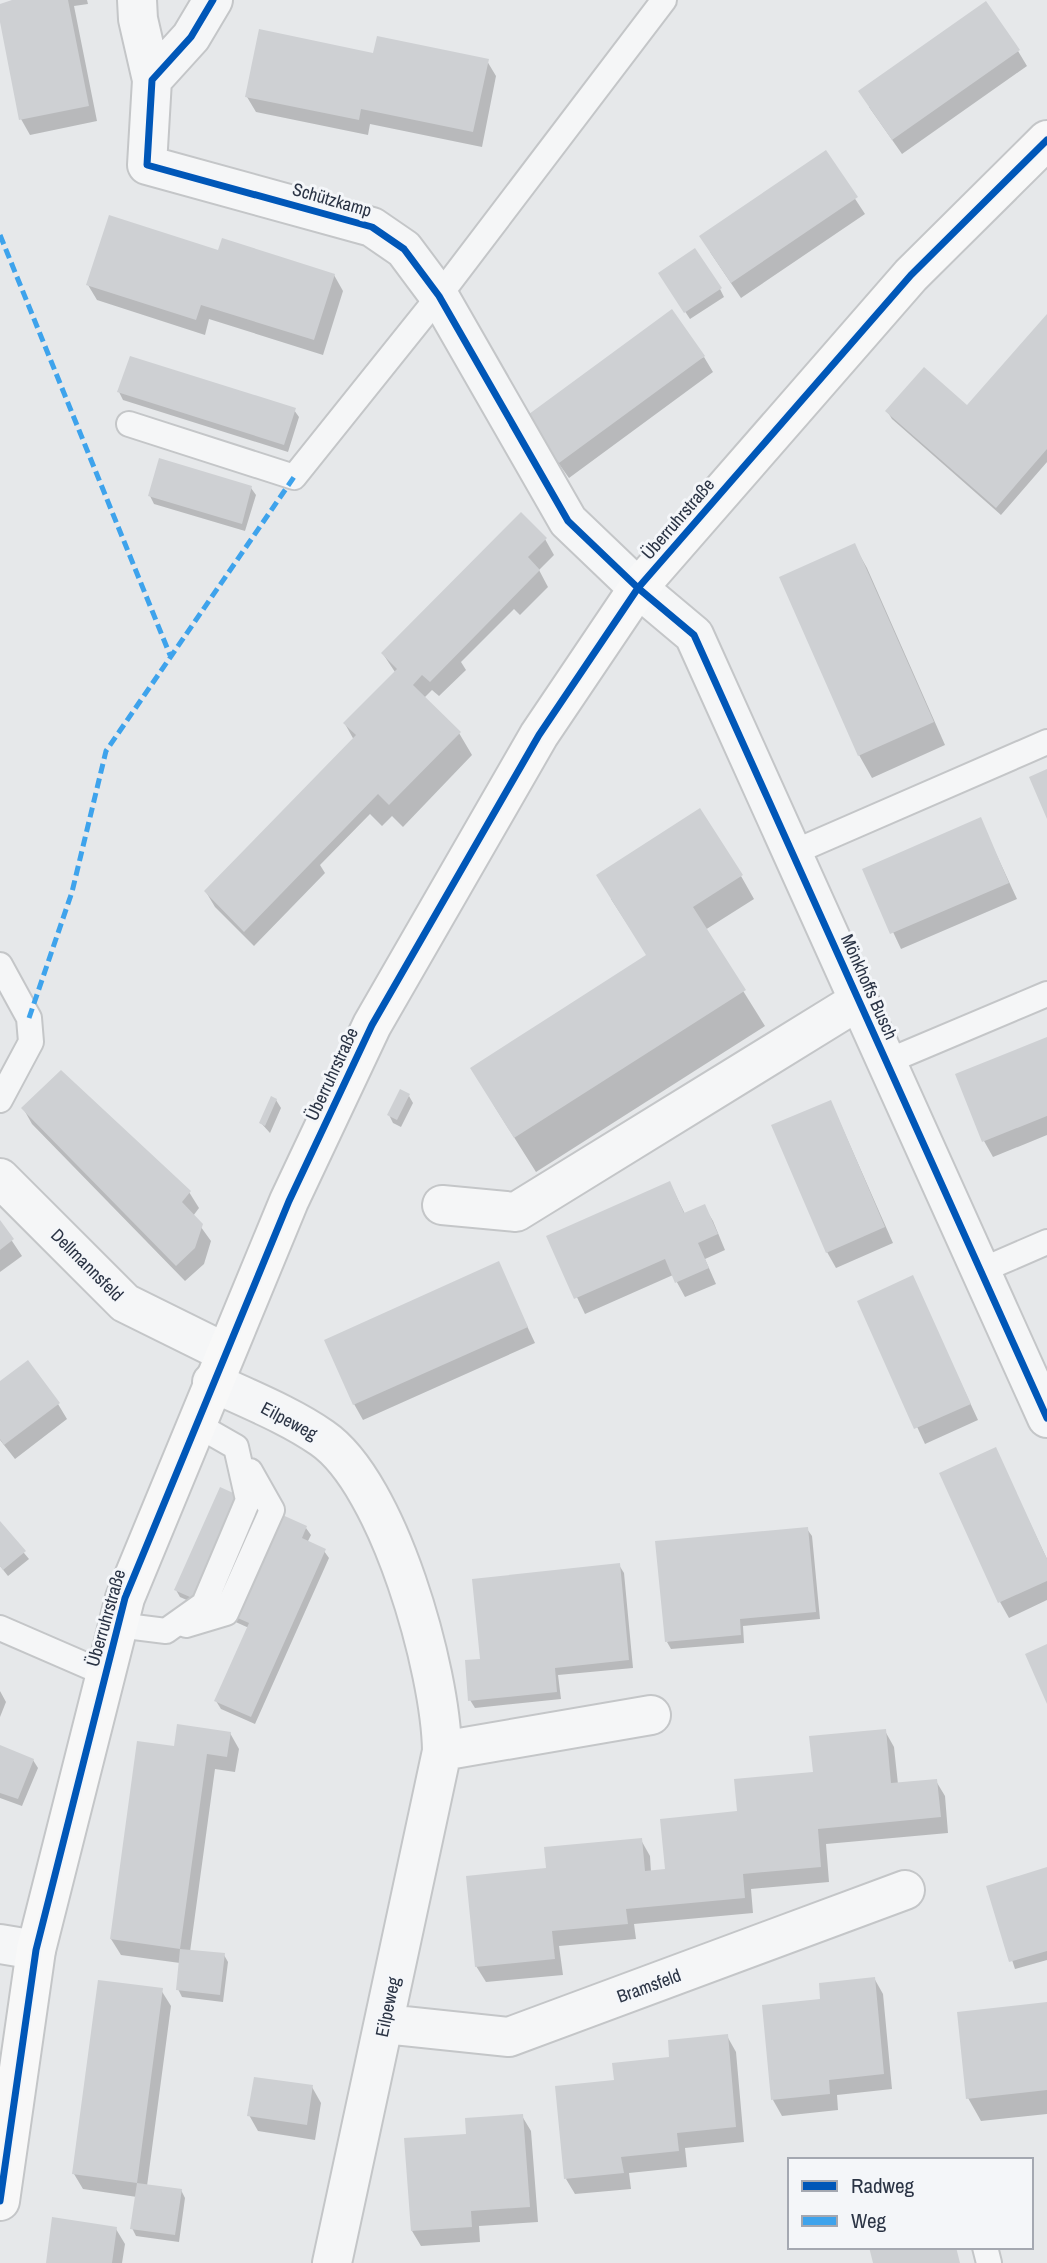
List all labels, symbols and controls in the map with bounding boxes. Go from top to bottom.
street label: Schützkamp [290,176,375,223]
street label: Überruhrstraße [635,473,720,565]
street label: Mönkhoffs Busch [835,930,904,1043]
street label: Überruhrstraße [299,1023,364,1124]
street label: Dellmannsfeld [45,1223,129,1307]
street label: Eilpeweg [257,1395,323,1446]
street label: Überruhrstraße [80,1566,131,1669]
street label: Bramsfeld [613,1962,684,2009]
street label: Eilpeweg [369,1974,406,2039]
legend [788,2158,1033,2249]
text: Radweg [851,2171,915,2200]
text: Weg [851,2206,887,2235]

